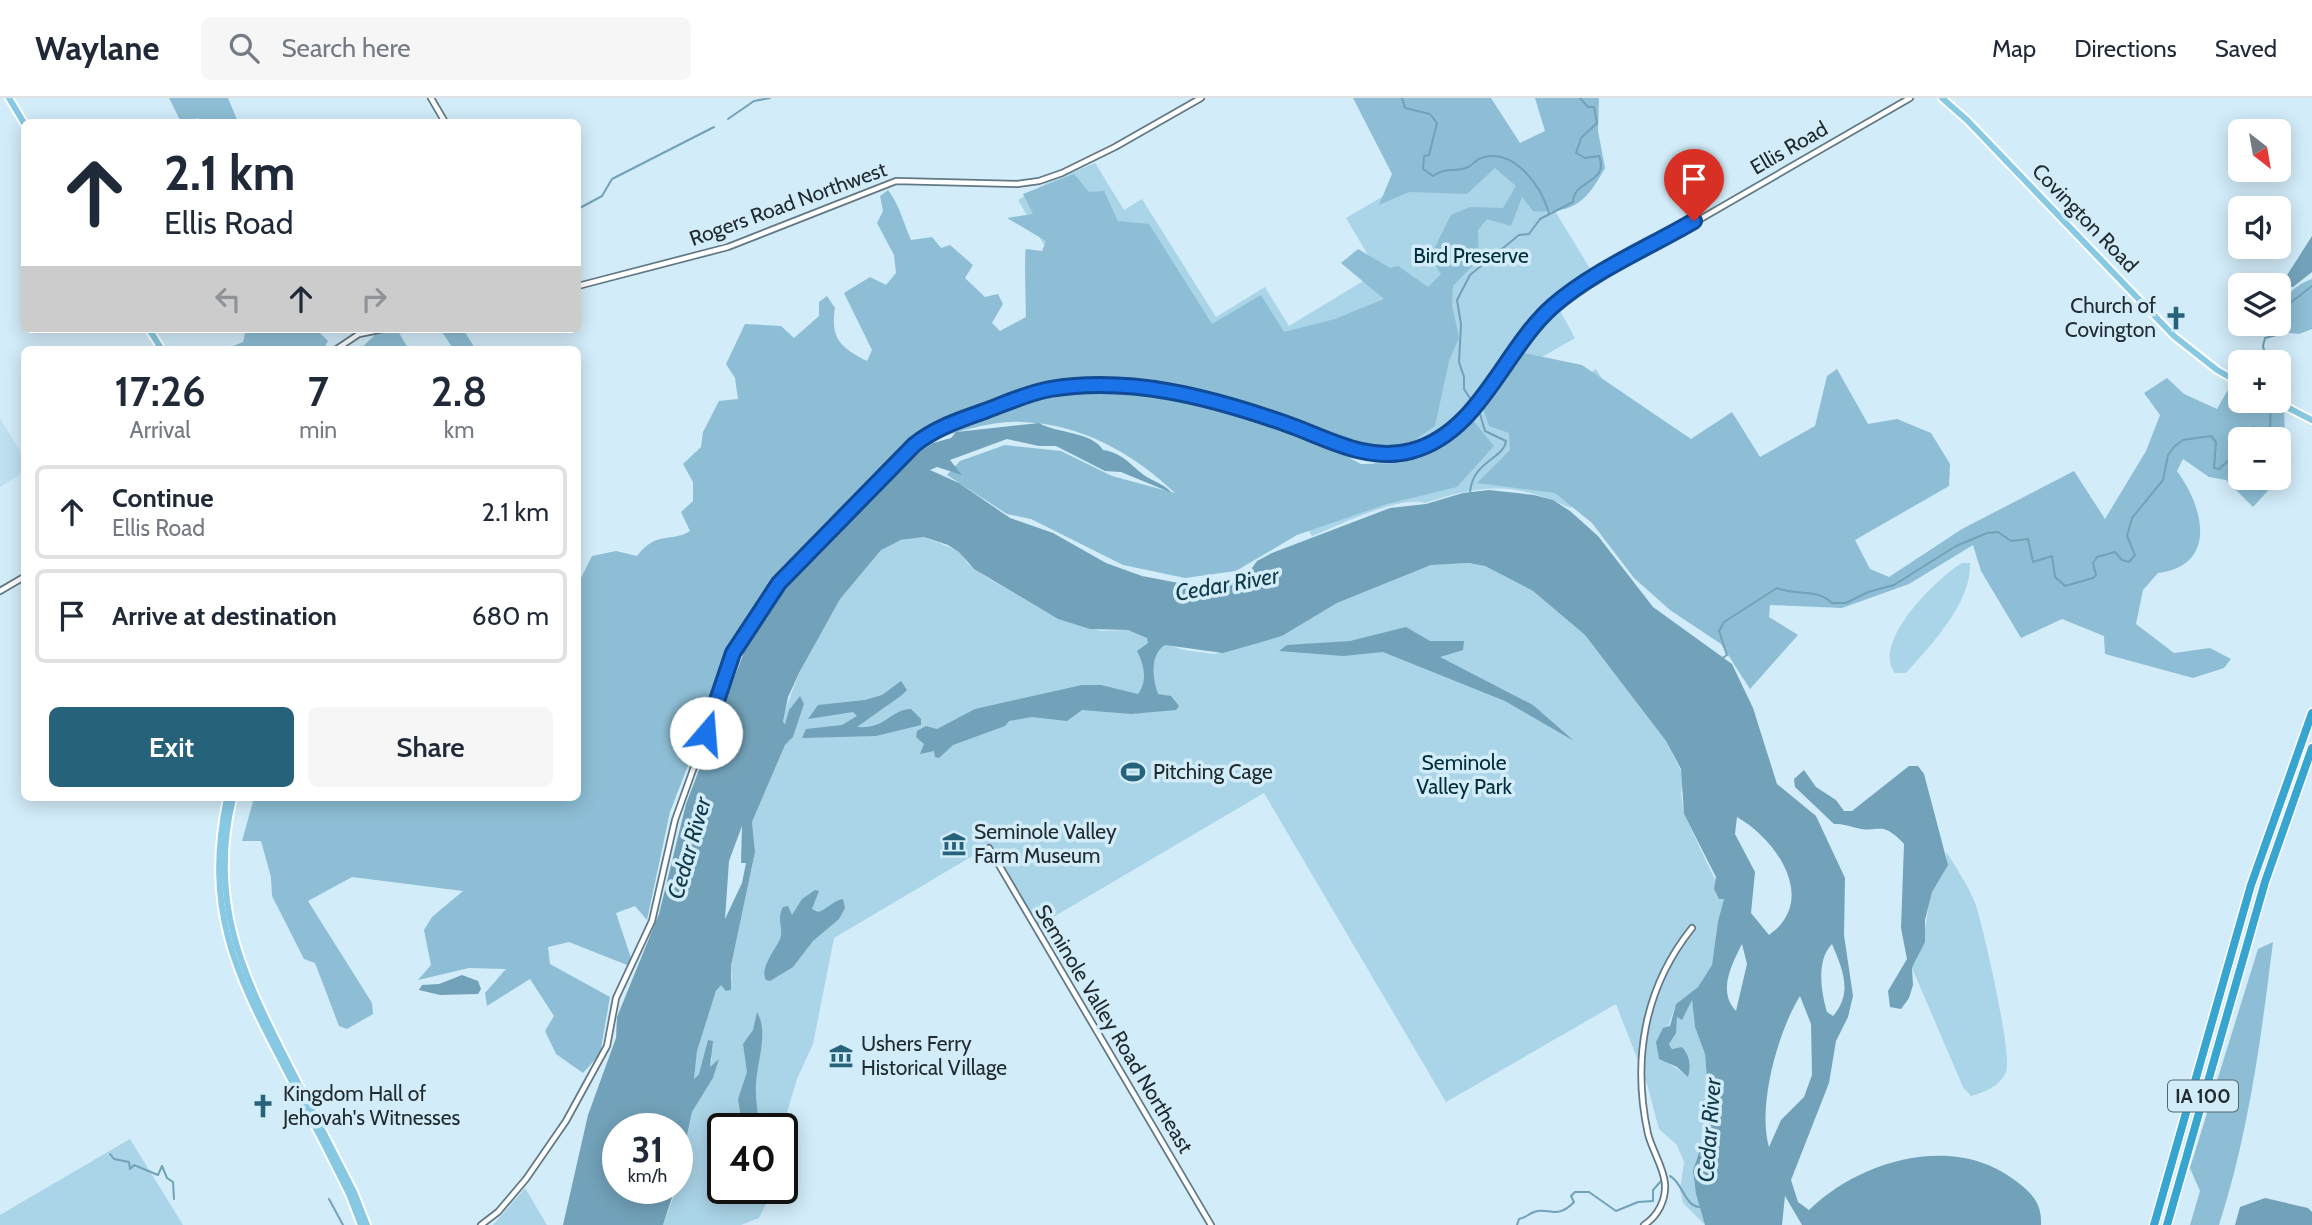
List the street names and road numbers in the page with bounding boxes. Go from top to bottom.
street label: Ellis Road [1746,115,1832,180]
street label: Rogers Road Northwest [686,156,890,251]
street label: Covington Road [2027,158,2144,277]
street label: Seminole Valley Road Northeast [1030,900,1199,1157]
road number: IA 100 [2168,1080,2238,1112]

